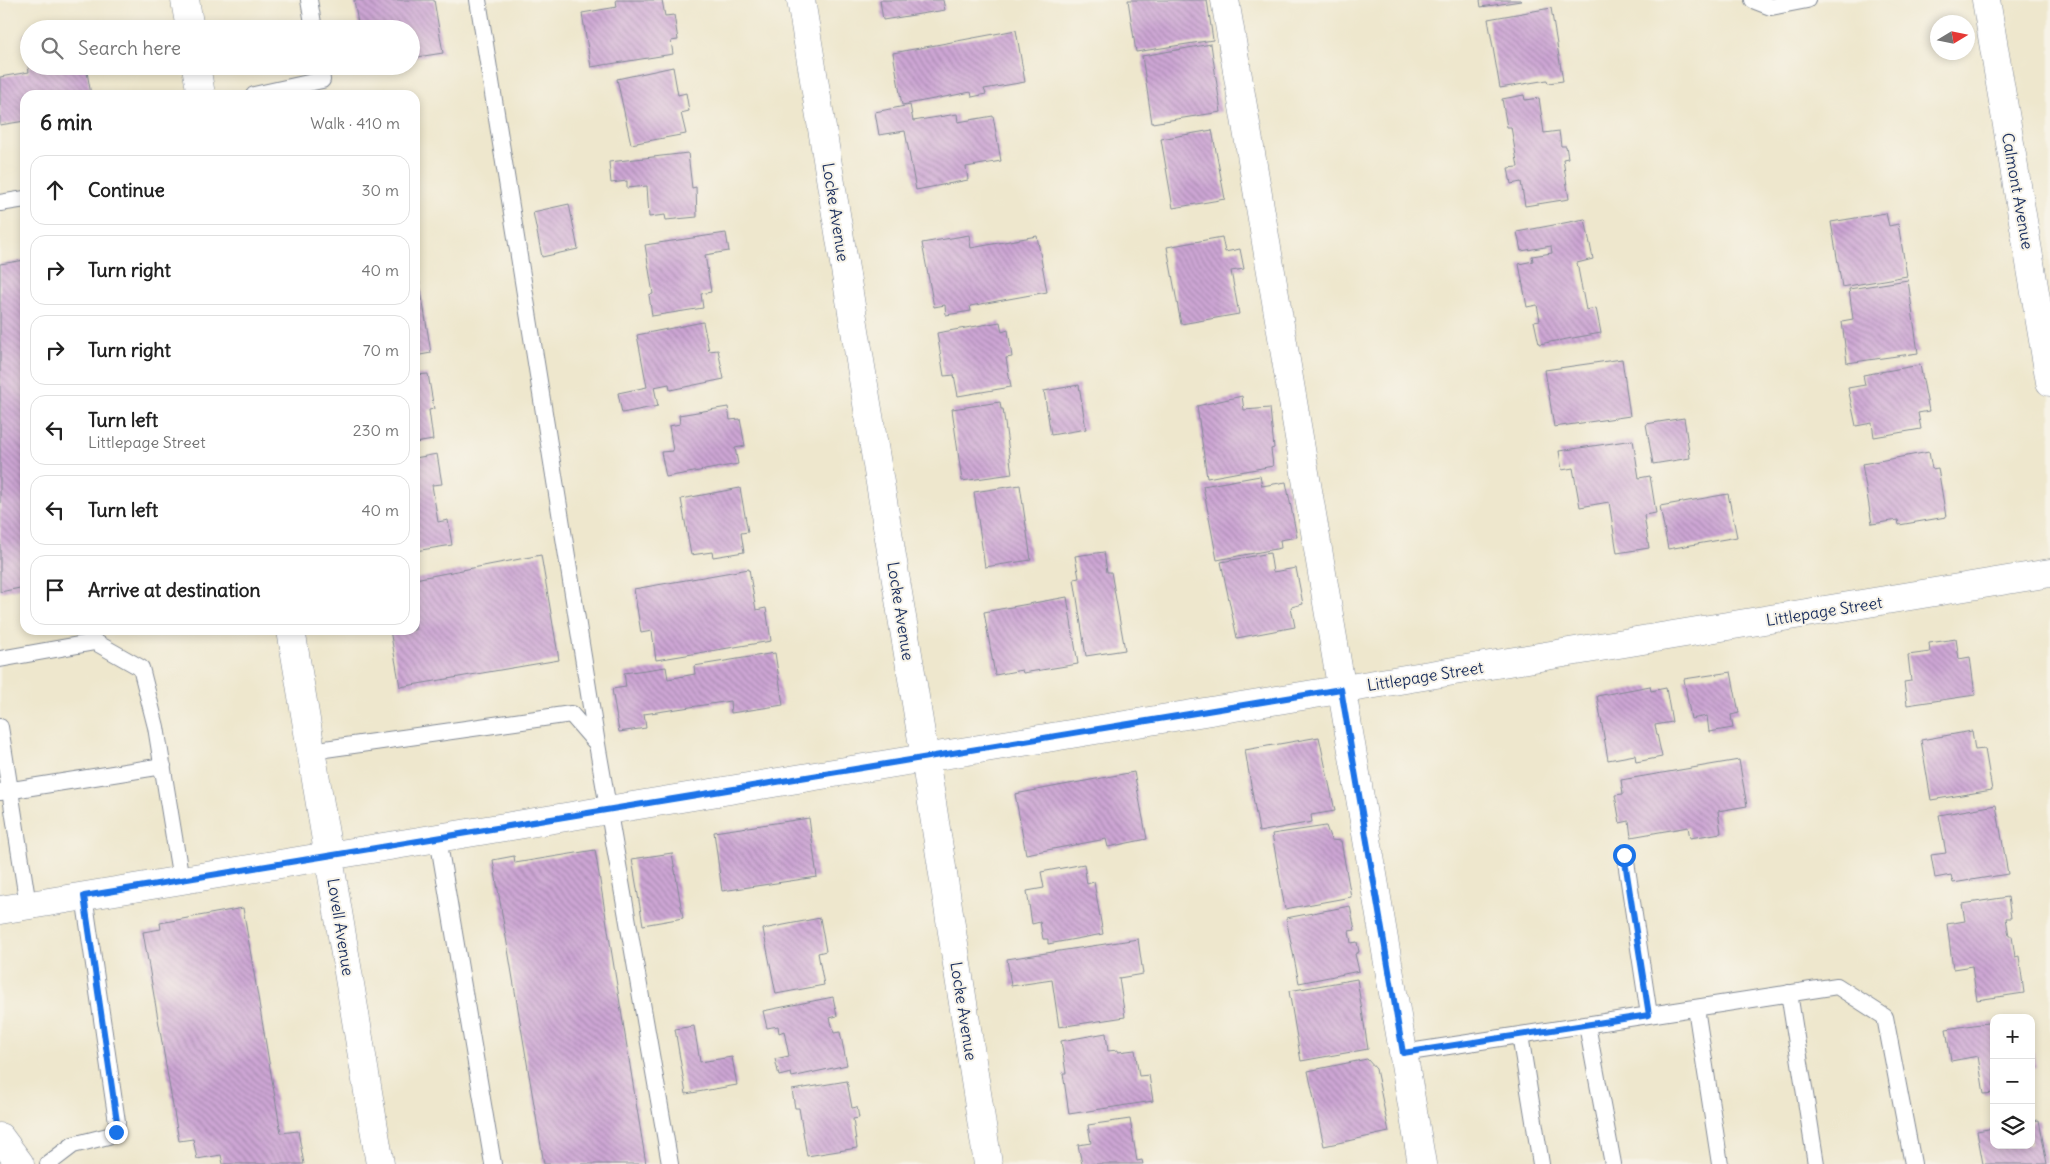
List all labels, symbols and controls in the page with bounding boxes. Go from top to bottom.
north arrow [1930,15,1975,60]
search box [20,20,420,75]
icon: search [38,34,66,62]
text: Search here [78,36,181,60]
text: 6 min [40,109,92,136]
text: Walk · 410 m [310,113,400,133]
street label: Calmont Avenue [1998,131,2038,251]
street label: Locke Avenue [818,161,854,263]
icon: ahead [41,176,69,204]
text: Continue [88,178,165,202]
text: 30 m [362,180,399,200]
icon: right [41,256,69,284]
text: Turn right [88,258,171,282]
text: 40 m [361,260,399,280]
icon: right [41,336,69,364]
text: Turn right [88,338,171,362]
text: 70 m [363,340,399,360]
text: Turn left [88,408,158,432]
icon: left [41,416,69,444]
text: 230 m [353,420,399,440]
text: Littlepage Street [88,432,206,452]
icon: left [41,496,69,524]
text: Turn left [88,498,158,522]
text: 40 m [361,500,399,520]
street label: Locke Avenue [883,560,919,662]
icon: arrive [41,576,69,604]
text: Arrive at destination [88,578,261,602]
street label: Littlepage Street [1764,592,1884,630]
street label: Littlepage Street [1365,657,1485,695]
route start [1613,844,1636,867]
street label: Lovell Avenue [323,877,359,977]
street label: Locke Avenue [946,960,982,1062]
map controls [1990,1014,2035,1149]
button: + [1990,1014,2035,1059]
button: − [1990,1059,2035,1104]
button: layers [1990,1104,2035,1149]
route end [105,1121,128,1144]

